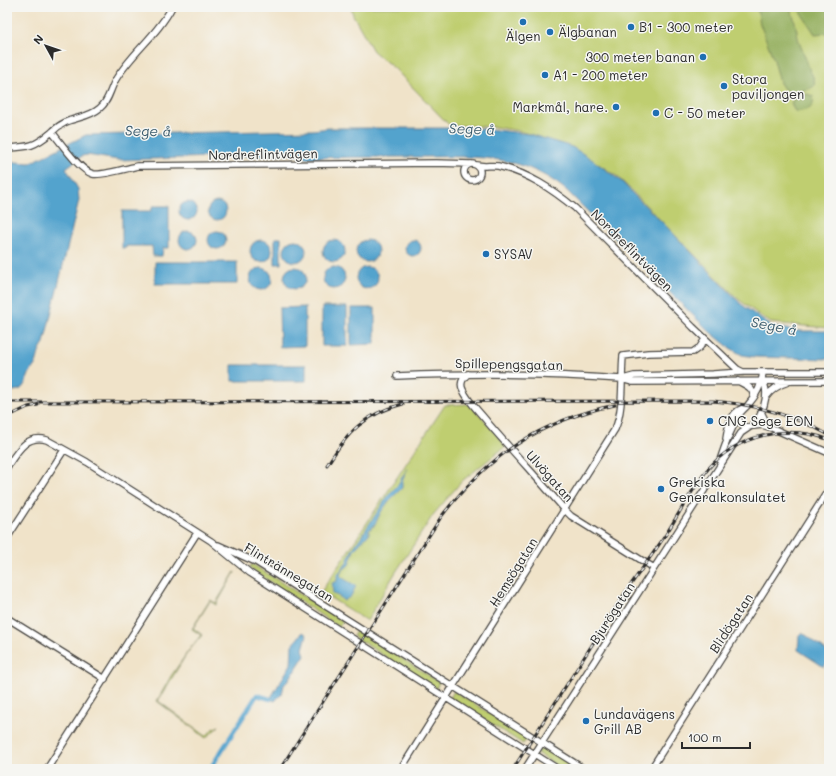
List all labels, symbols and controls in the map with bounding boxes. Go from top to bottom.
marker: Älgen [518,17,528,27]
place label: B1 - 300 meter [639,18,733,35]
marker: B1 - 300 meter [626,22,636,32]
place label: Älgbanan [558,23,617,40]
north arrow [26,26,66,66]
place label: Älgen [505,27,541,44]
marker: Älgbanan [545,27,555,37]
text: N [30,31,46,47]
place label: 300 meter banan [585,48,695,65]
marker: 300 meter banan [698,52,708,62]
place label: A1 - 200 meter [553,66,648,83]
marker: A1 - 200 meter [540,70,550,80]
place label: Stora paviljongen [732,70,804,102]
marker: Stora paviljongen [719,81,729,91]
place label: Markmål, hare. [512,98,608,115]
marker: Markmål, hare. [611,102,621,112]
place label: C - 50 meter [664,104,746,121]
marker: C - 50 meter [651,108,661,118]
water label: Sege å [448,118,496,139]
water label: Sege å [125,121,171,140]
street label: Nordreflintvägen [208,144,318,163]
street label: Nordreflintvägen [588,205,677,294]
place label: SYSAV [494,245,533,262]
marker: SYSAV [481,249,491,259]
water label: Sege å [749,312,799,339]
street label: Spillepengsgatan [455,354,563,373]
place label: CNG Sege EON [718,412,813,429]
marker: CNG Sege EON [705,416,715,426]
street label: Ulvögatan [523,446,578,505]
place label: Grekiska Generalkonsulatet [669,473,786,505]
marker: Grekiska Generalkonsulatet [656,484,666,494]
street label: Hemsögatan [485,534,541,609]
street label: Flintrännegatan [242,538,337,605]
street label: Bjurögatan [585,579,638,647]
street label: Blidögatan [705,590,756,656]
place label: Lundavägens Grill AB [594,705,675,737]
marker: Lundavägens Grill AB [581,716,591,726]
scale bar [682,724,750,750]
text: 100 m [688,729,722,745]

